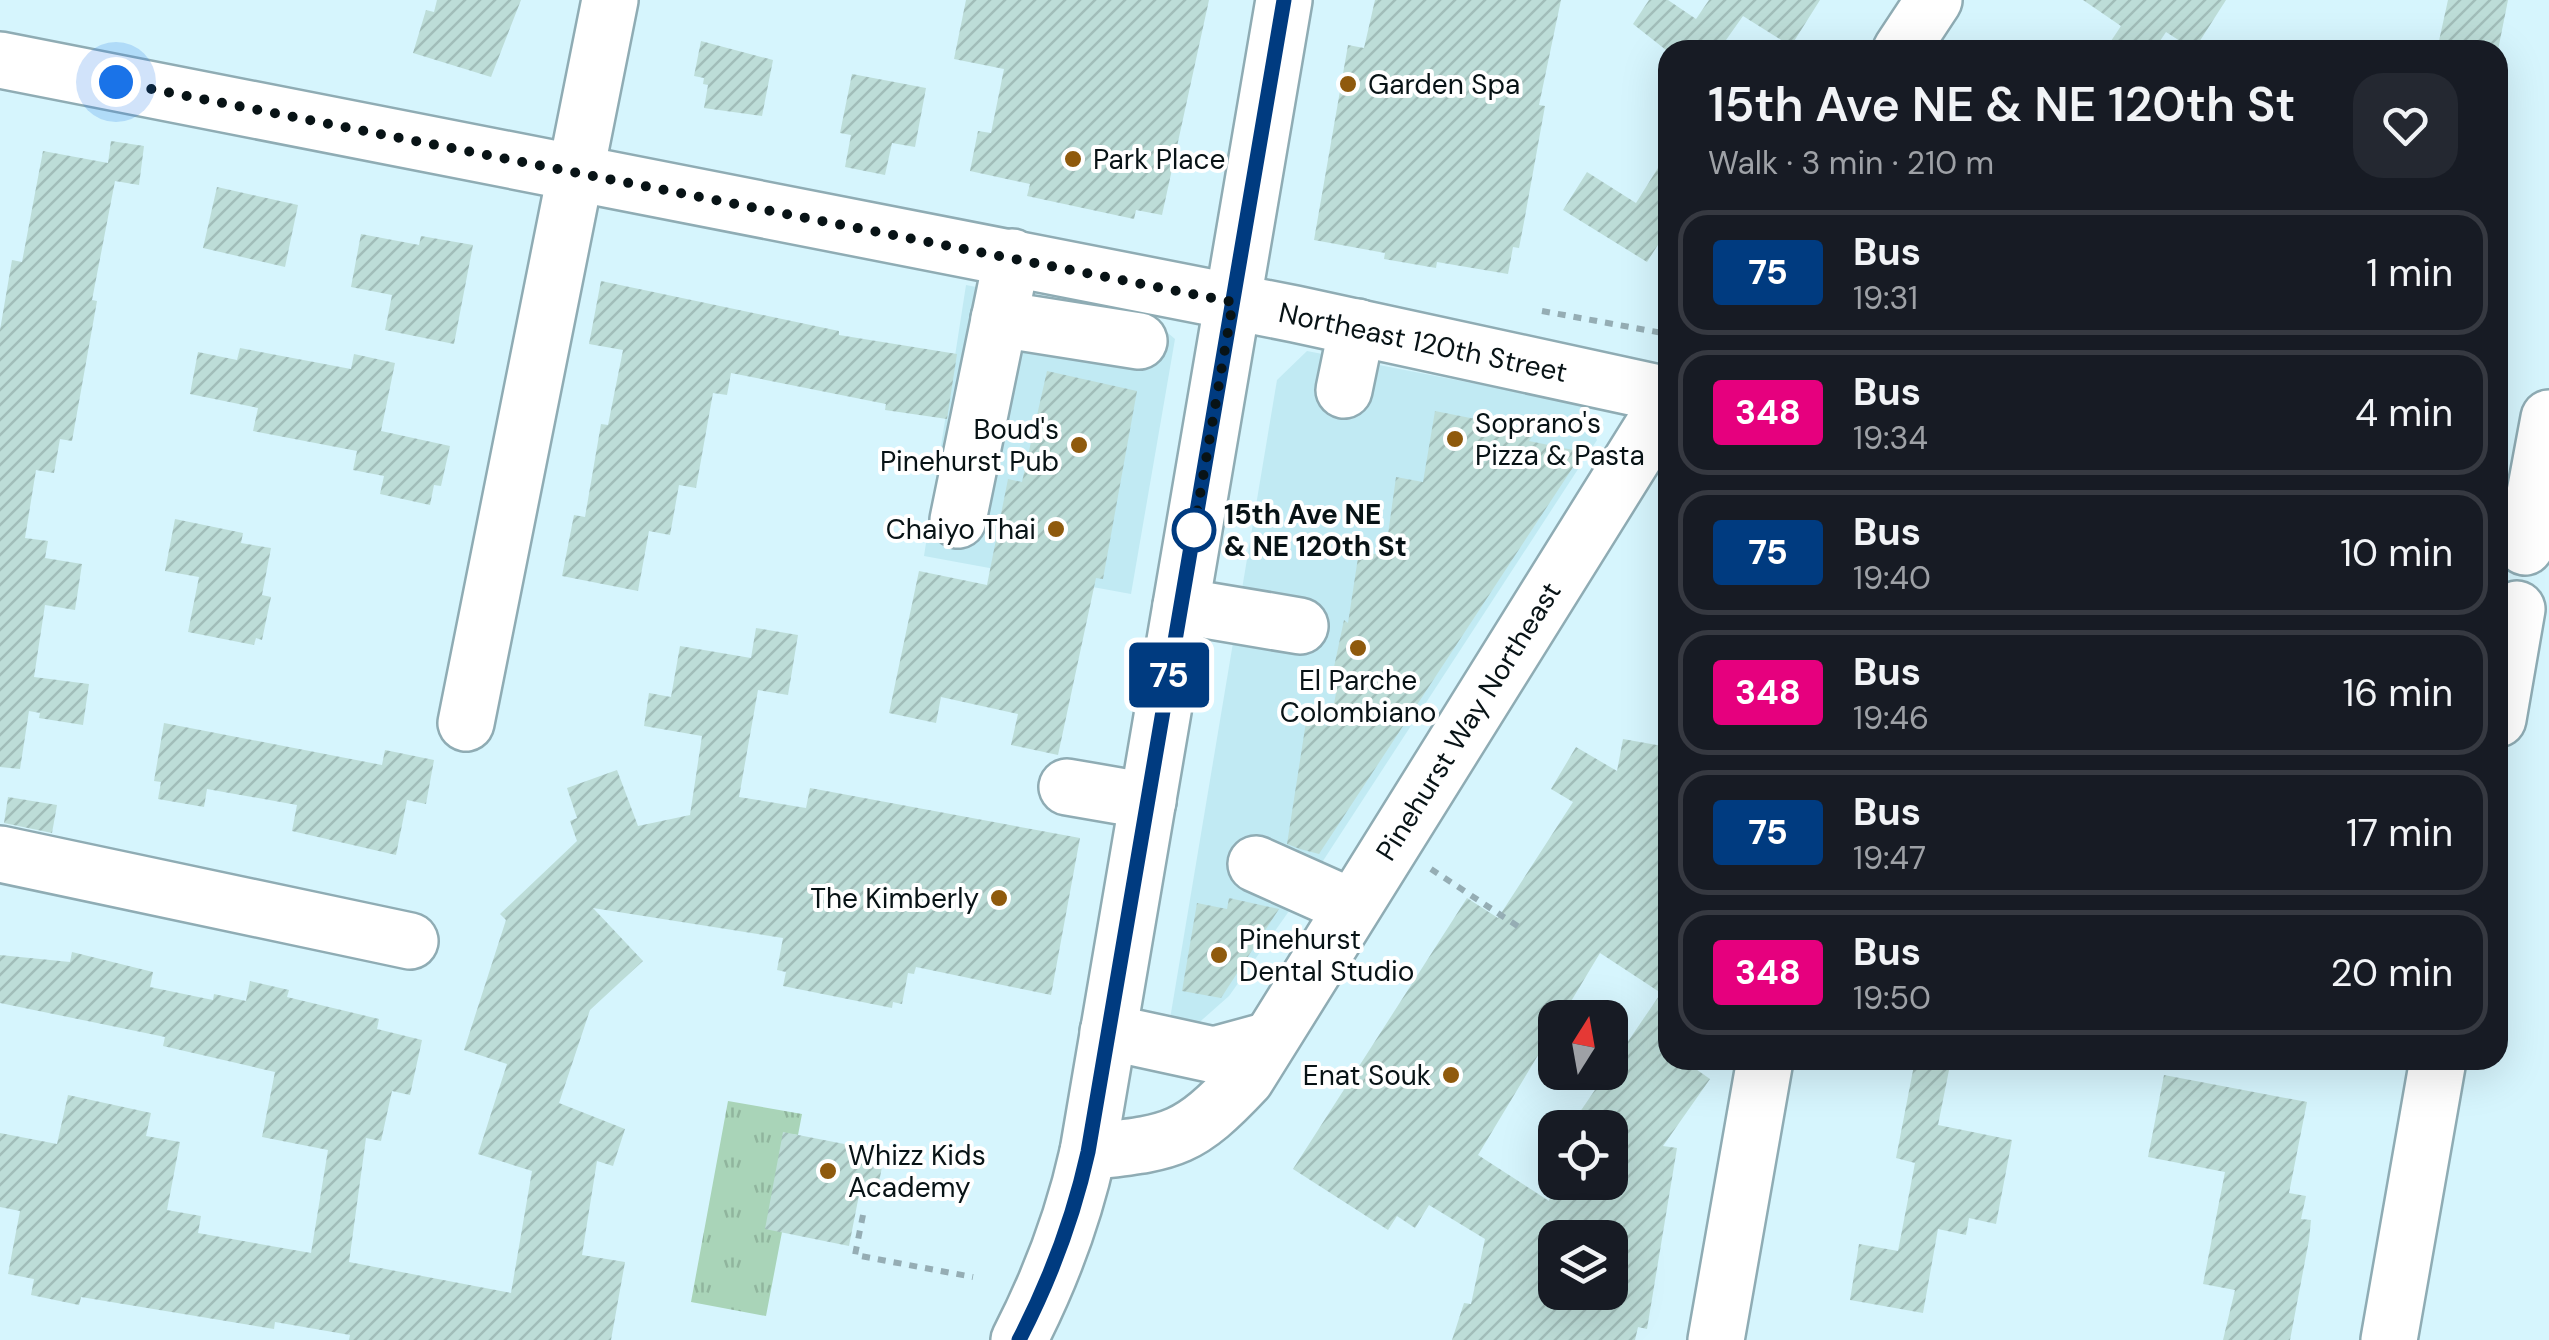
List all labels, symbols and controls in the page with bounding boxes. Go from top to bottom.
your location [91,57,141,107]
place label: Garden Spa [1368,66,1520,103]
marker: Garden Spa [1337,73,1359,95]
text: 15th Ave NE & NE 120th St [1708,73,2296,136]
button: heart [2353,73,2458,178]
place label: Park Place [1093,141,1225,178]
text: Walk · 3 min · 210 m [1708,142,1994,184]
marker: Park Place [1062,148,1084,170]
text: Bus [1853,227,1921,277]
text: 1 min [2366,248,2453,298]
text: 75 [1748,249,1788,295]
text: 19:31 [1853,277,1918,319]
street label: Northeast 120th Street [1275,294,1571,391]
text: Bus [1853,367,1921,417]
text: 4 min [2355,388,2453,438]
text: 348 [1735,389,1801,435]
place label: Soprano's Pizza & Pasta [1475,405,1645,474]
place label: Boud's Pinehurst Pub [880,411,1059,480]
text: 19:34 [1853,417,1928,459]
marker: Soprano's Pizza & Pasta [1444,428,1466,450]
marker: Boud's Pinehurst Pub [1068,434,1090,456]
place label: 15th Ave NE & NE 120th St [1224,496,1407,565]
text: Bus [1853,507,1921,557]
marker: 15th Ave NE & NE 120th St [1173,509,1215,551]
place label: Chaiyo Thai [886,511,1036,548]
marker: Chaiyo Thai [1045,518,1067,540]
text: 10 min [2340,528,2453,578]
text: 75 [1748,529,1788,575]
text: 19:40 [1853,557,1931,599]
street label: Pinehurst Way Northeast [1367,575,1569,868]
marker: El Parche Colombiano [1347,637,1369,659]
line badge: 75 [1124,642,1214,708]
text: Bus [1853,647,1921,697]
text: 75 [1149,652,1189,698]
place label: El Parche Colombiano [1280,662,1436,731]
text: 16 min [2342,668,2453,718]
text: 348 [1735,669,1801,715]
text: 19:46 [1853,697,1929,739]
text: Bus [1853,787,1921,837]
text: 17 min [2346,808,2453,858]
text: 75 [1748,809,1788,855]
text: 19:47 [1853,837,1926,879]
place label: The Kimberly [810,880,979,917]
marker: The Kimberly [988,887,1010,909]
place label: Pinehurst Dental Studio [1239,921,1414,990]
text: Bus [1853,927,1921,977]
marker: Pinehurst Dental Studio [1208,944,1230,966]
text: 20 min [2331,948,2453,998]
text: 348 [1735,949,1801,995]
text: 19:50 [1853,977,1931,1019]
north arrow [1538,1000,1628,1090]
map controls [1538,1000,1628,1310]
place label: Enat Souk [1303,1057,1431,1094]
marker: Enat Souk [1440,1064,1462,1086]
button: locate [1538,1110,1628,1200]
place label: Whizz Kids Academy [848,1137,986,1206]
marker: Whizz Kids Academy [817,1160,839,1182]
button: layers [1538,1220,1628,1310]

